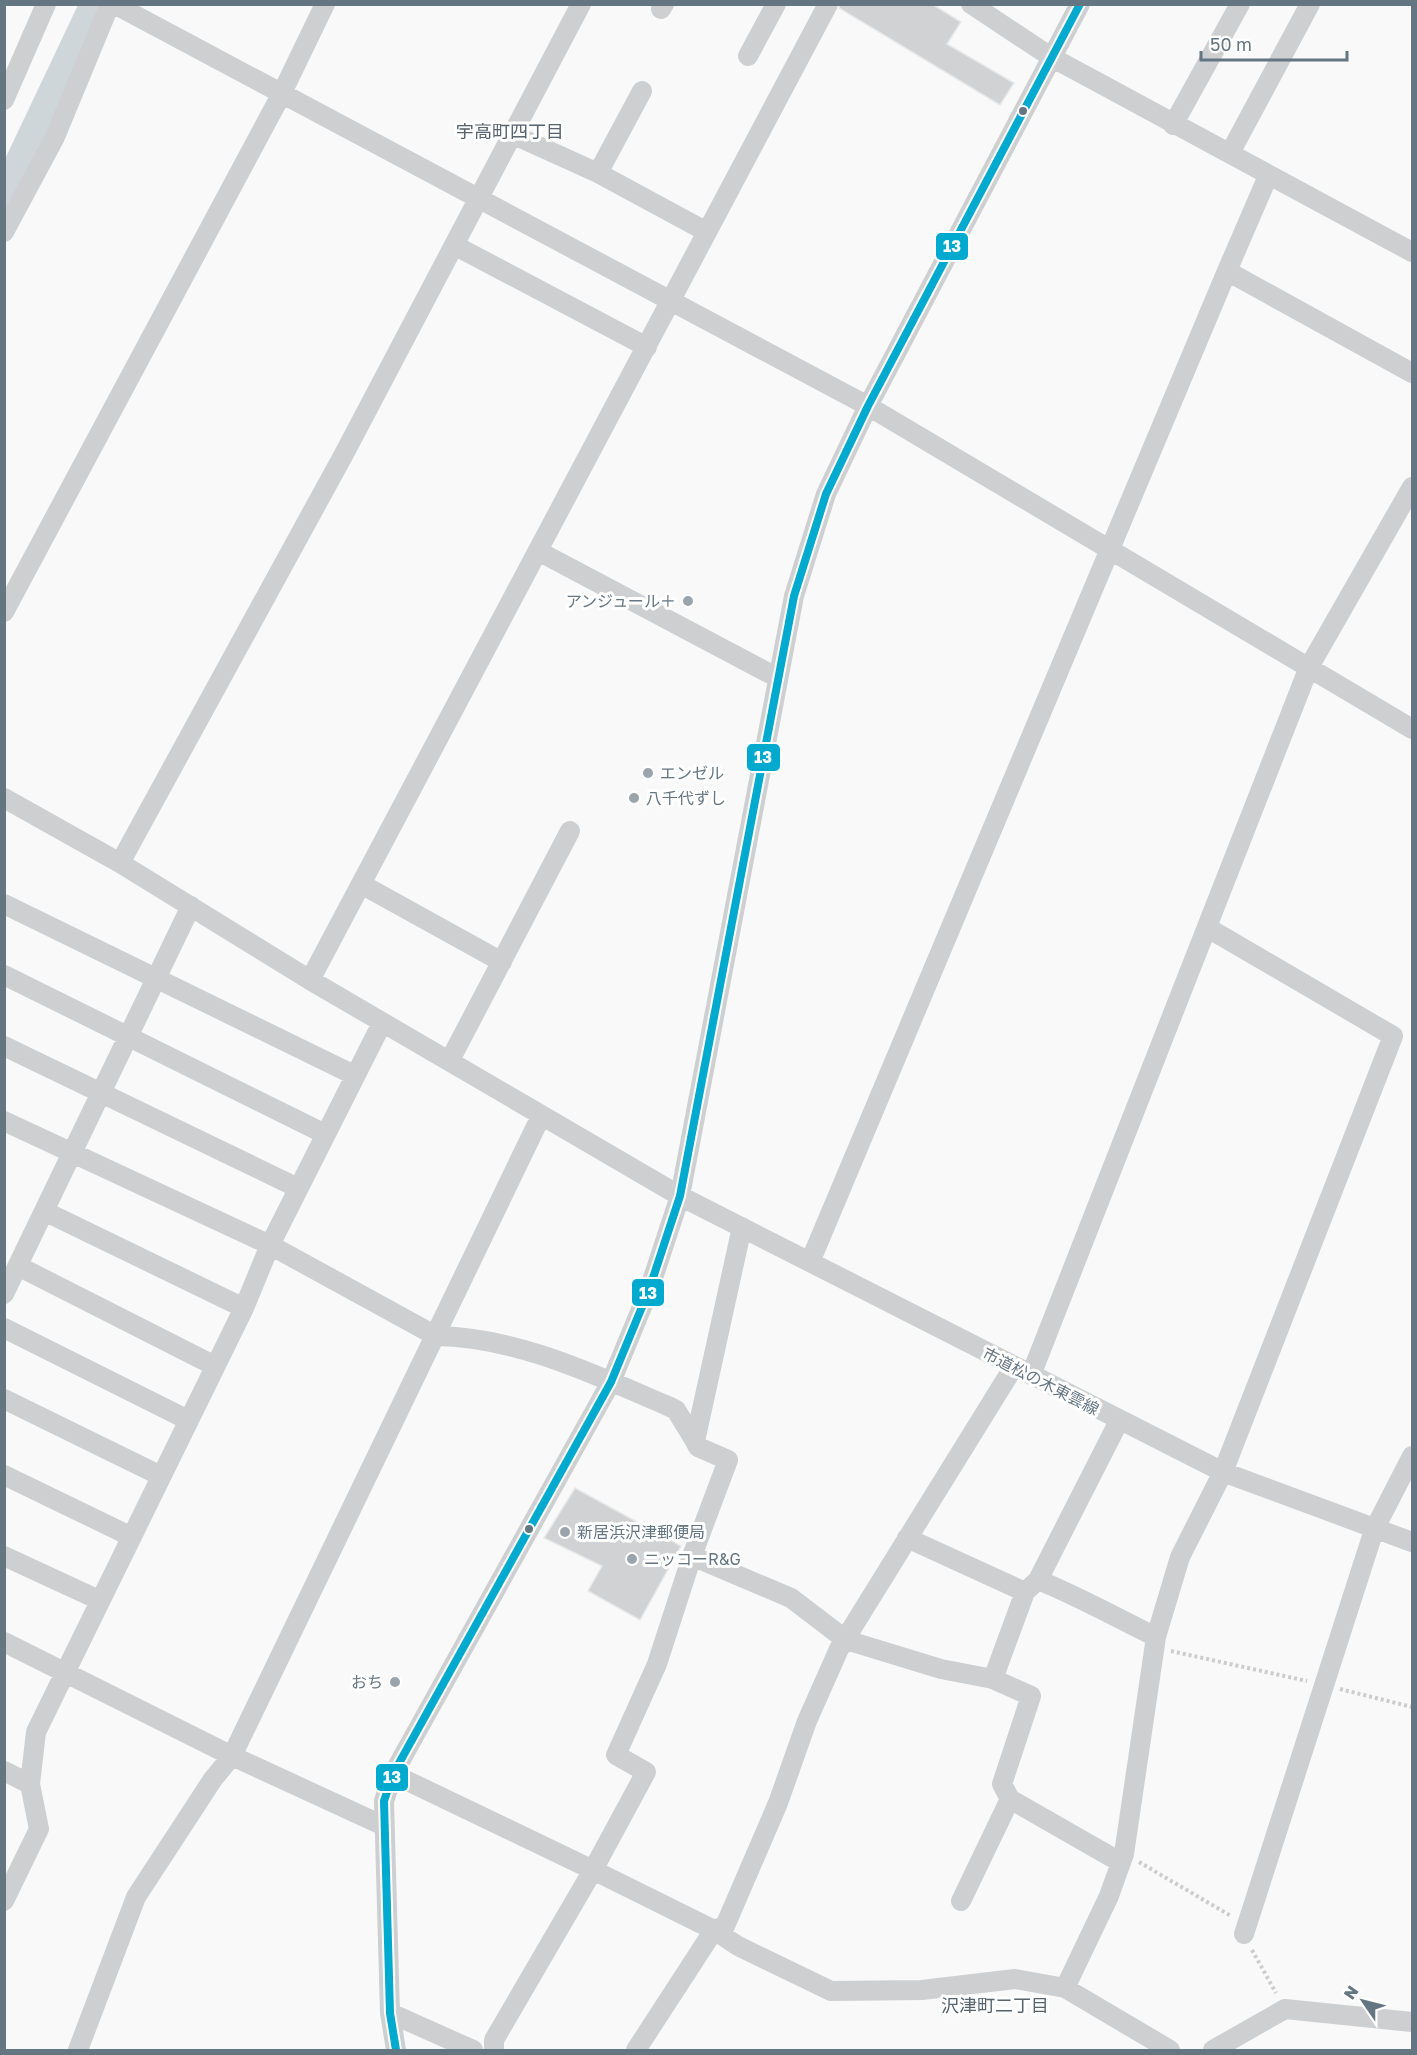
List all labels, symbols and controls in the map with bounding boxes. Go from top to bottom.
scale bar [1201,24,1346,62]
text: 50 m [1210,33,1252,55]
unlabelled marker [1017,105,1029,117]
district label: 宇高町四丁目 [456,120,564,142]
line badge: 13 [935,232,969,261]
text: 13 [943,236,961,256]
place label: アンジュール＋ [566,591,676,611]
marker: アンジュール＋ [681,594,695,608]
line badge: 13 [746,743,781,772]
text: 13 [754,747,772,767]
place label: エンゼル [660,763,724,783]
marker: エンゼル [641,766,655,780]
place label: 八千代ずし [646,788,726,808]
marker: 八千代ずし [627,791,641,805]
line badge: 13 [631,1278,665,1307]
text: 13 [639,1283,657,1303]
street label: 市道松の木東雲線 [979,1343,1103,1419]
place label: 新居浜沢津郵便局 [577,1522,705,1542]
unlabelled marker [523,1523,535,1535]
marker: 新居浜沢津郵便局 [558,1525,572,1539]
place label: ニッコーR&G [644,1549,741,1569]
marker: ニッコーR&G [625,1552,639,1566]
place label: おち [351,1672,383,1692]
marker: おち [388,1675,402,1689]
line badge: 13 [375,1763,409,1792]
text: 13 [383,1767,401,1787]
north arrow [1333,1971,1393,2031]
text: N [1339,1982,1362,2003]
district label: 沢津町二丁目 [941,1994,1049,2016]

